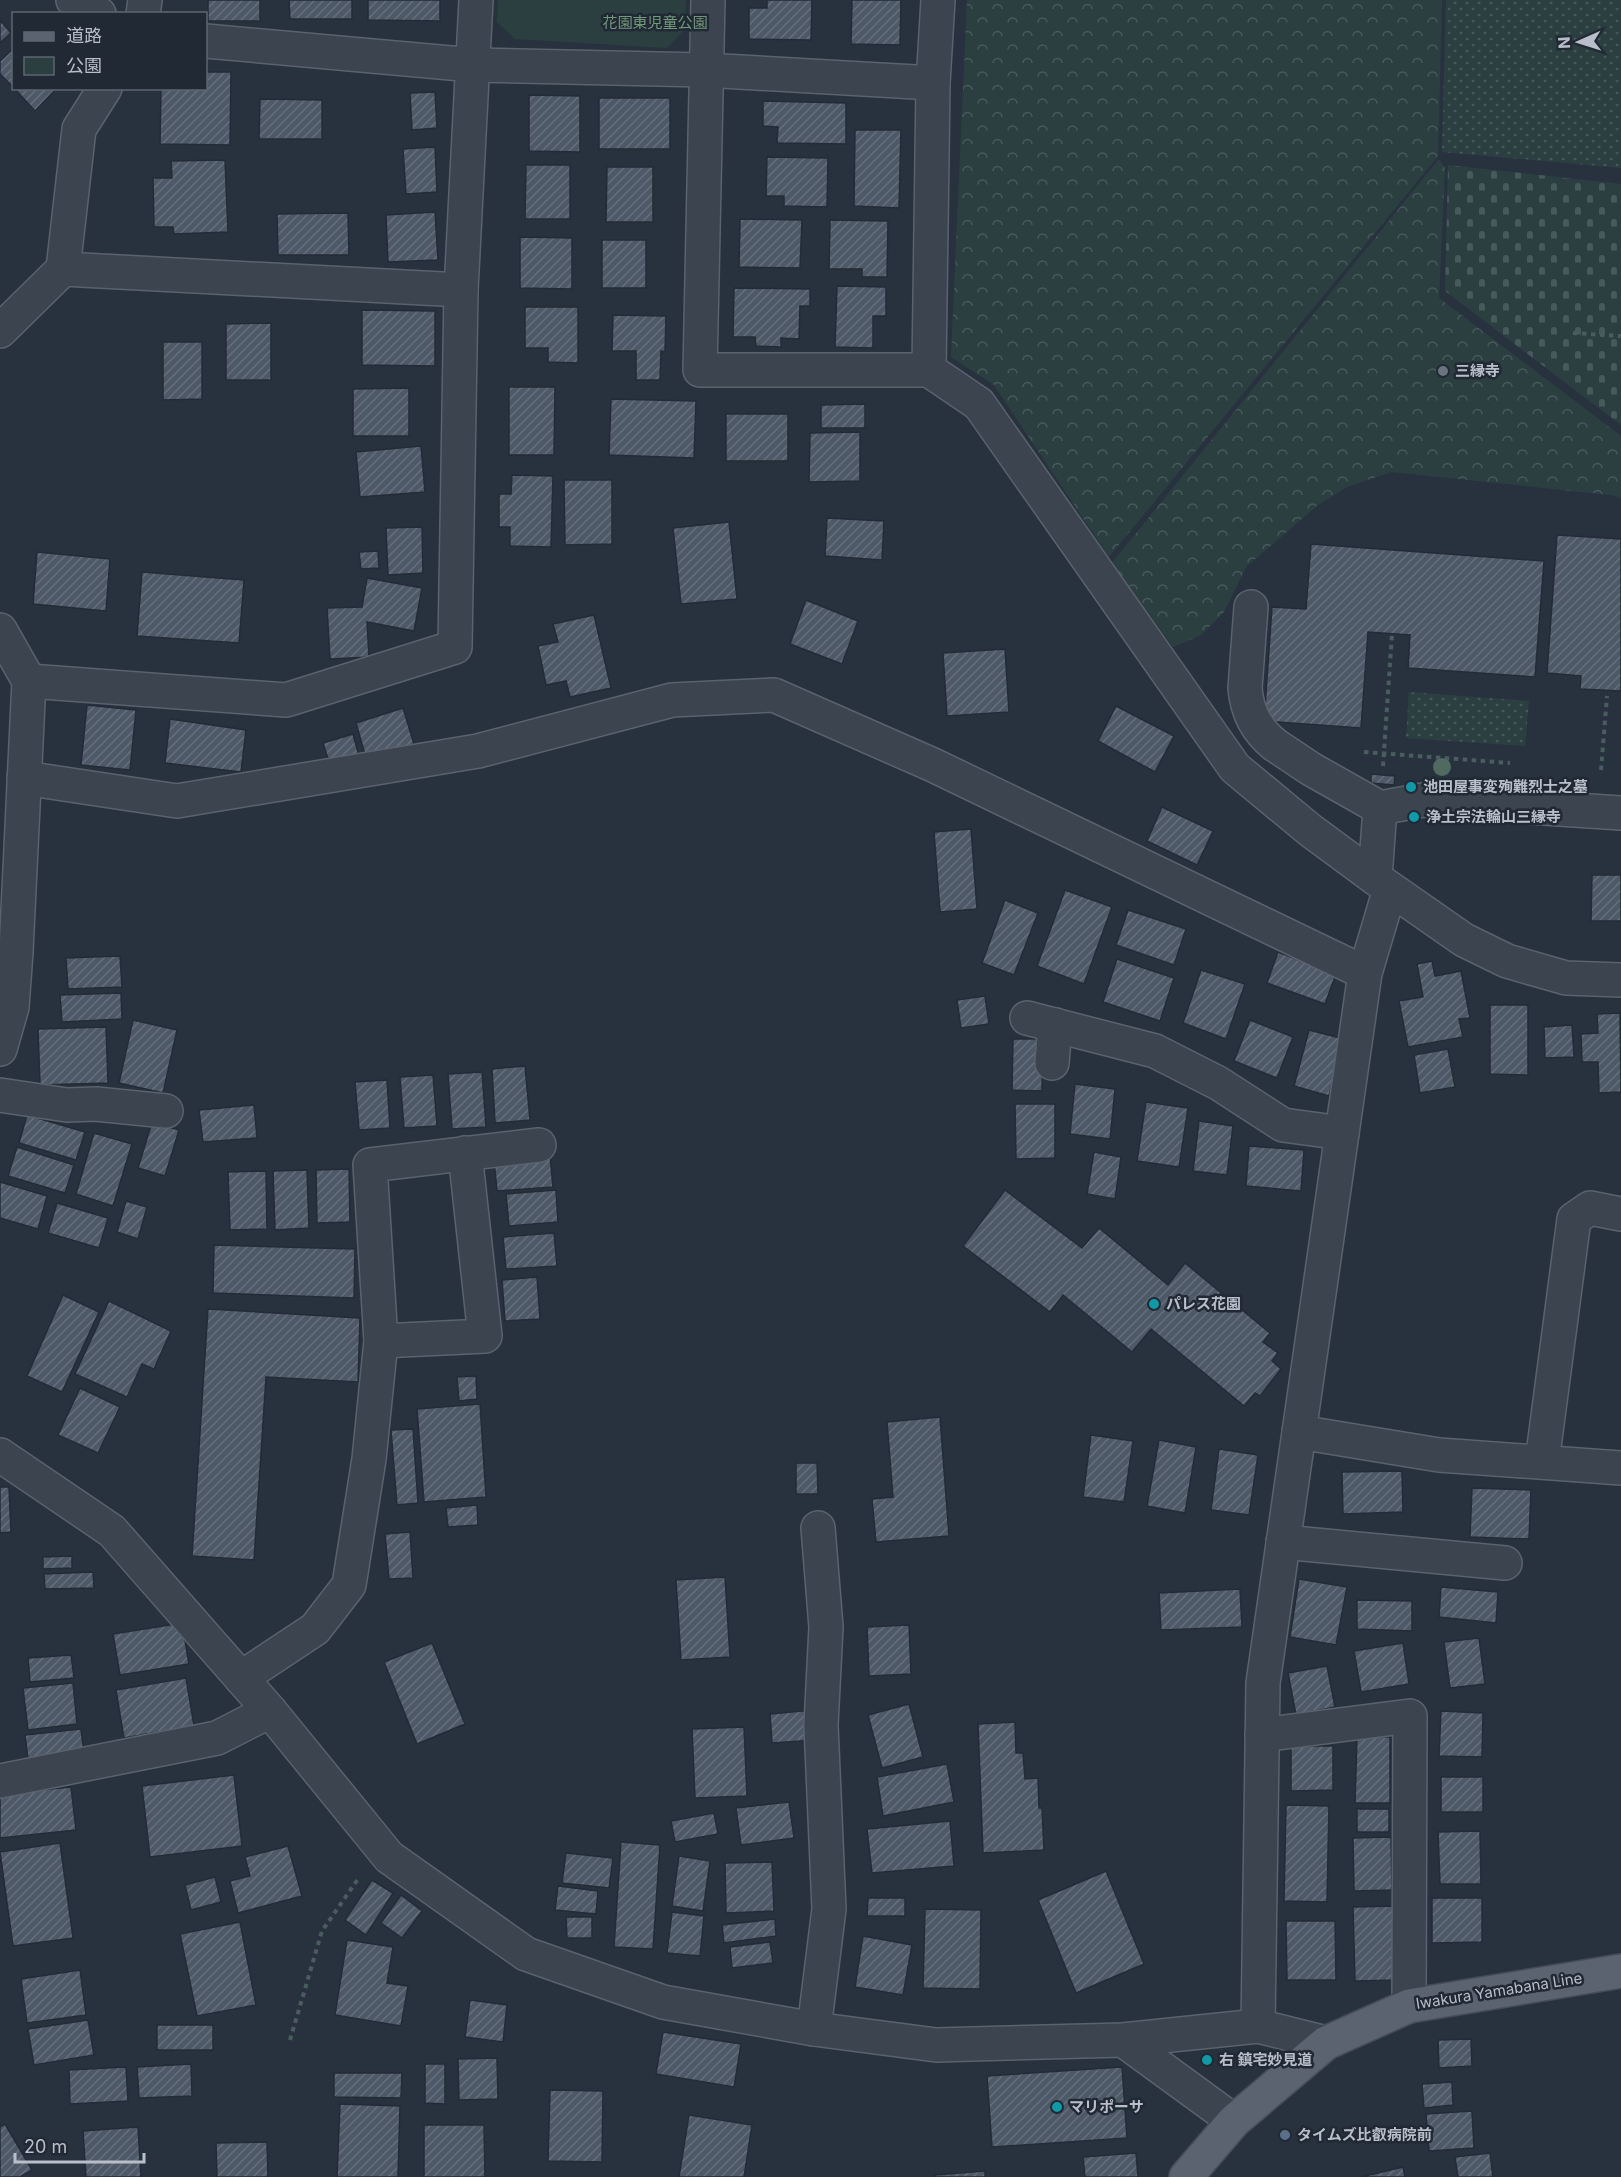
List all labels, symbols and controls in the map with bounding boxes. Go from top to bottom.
legend [12,12,207,90]
north arrow [1549,12,1609,72]
park label: 花園東児童公園 [602,13,708,32]
text: 道路 [66,25,102,46]
text: N [1554,36,1574,49]
text: 公園 [66,55,102,76]
place label: 三縁寺 [1455,361,1500,380]
marker: 三縁寺 [1436,364,1450,378]
place label: 池田屋事変殉難烈士之墓 [1423,777,1588,796]
marker: 池田屋事変殉難烈士之墓 [1404,780,1418,794]
place label: 浄土宗法輪山三縁寺 [1426,807,1561,826]
marker: 浄土宗法輪山三縁寺 [1407,810,1421,824]
place label: パレス花園 [1166,1294,1241,1313]
marker: パレス花園 [1147,1297,1161,1311]
street label: Iwakura Yamabana Line [1414,1968,1583,2013]
place label: 右 鎮宅妙見道 [1219,2050,1313,2069]
marker: 右 鎮宅妙見道 [1200,2053,1214,2067]
place label: マリポーサ [1069,2097,1144,2116]
marker: マリポーサ [1050,2100,1064,2114]
place label: タイムズ比叡病院前 [1297,2125,1432,2144]
scale bar [15,2126,144,2164]
marker: タイムズ比叡病院前 [1278,2128,1292,2142]
text: 20 m [24,2136,67,2157]

